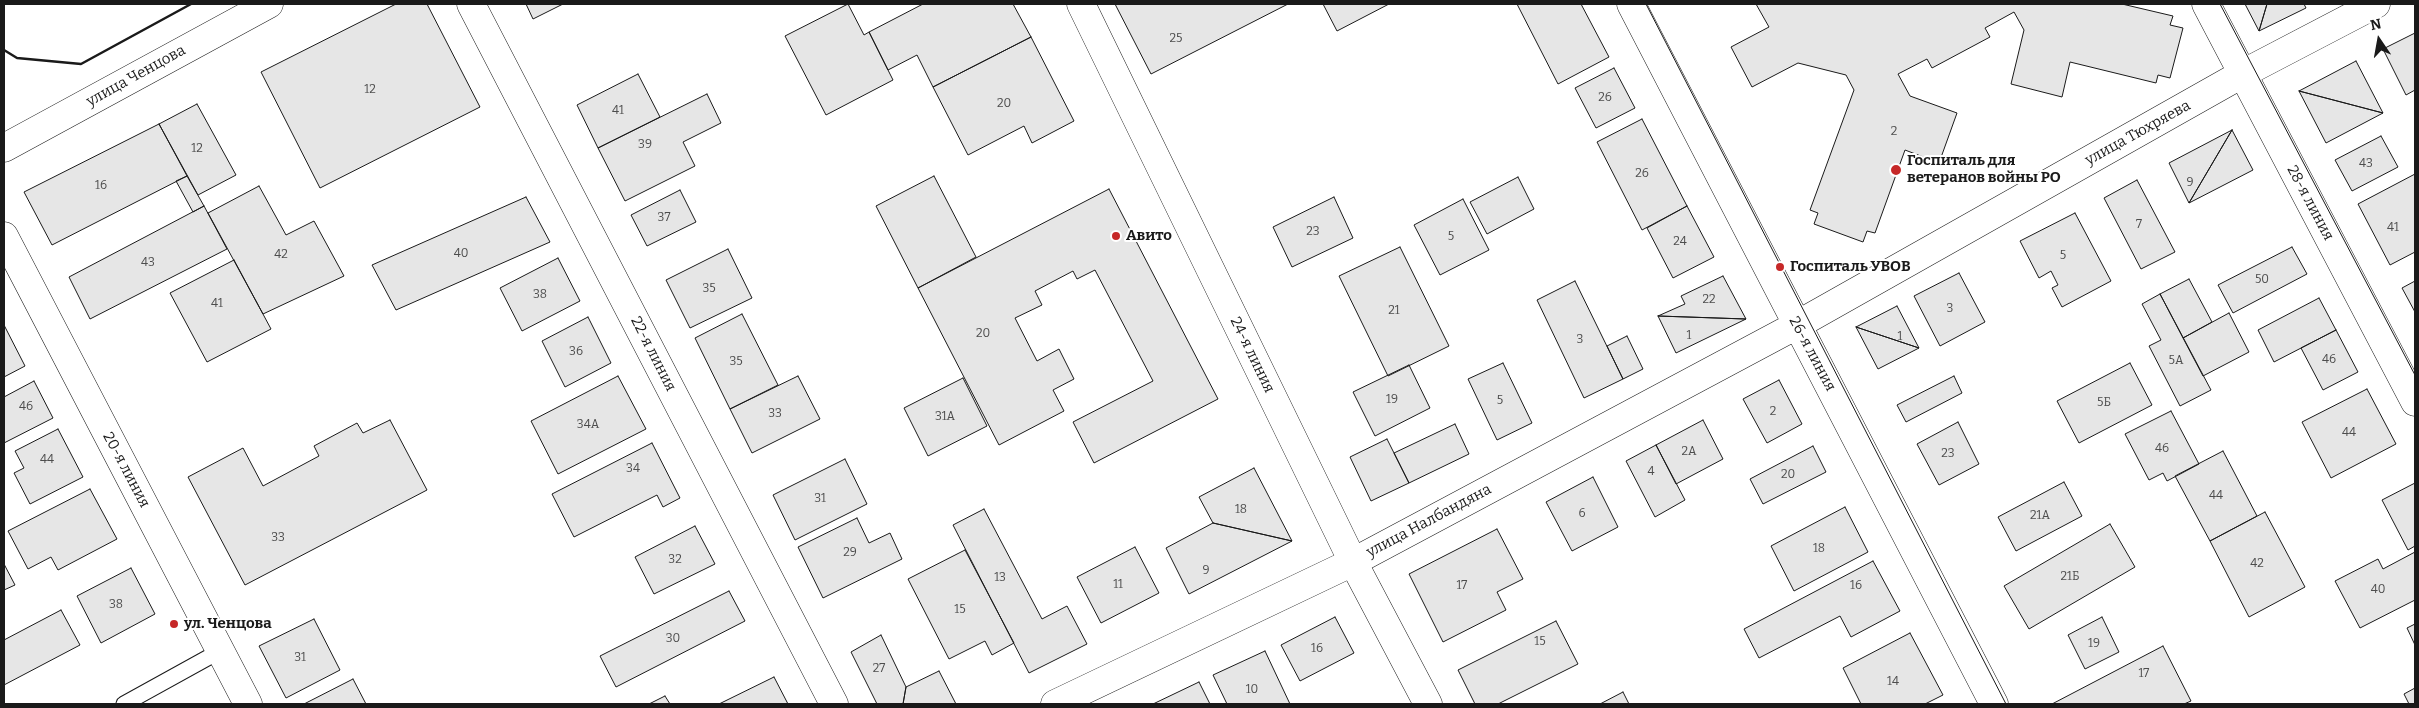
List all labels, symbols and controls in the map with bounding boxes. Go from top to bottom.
north arrow [2354,15,2404,65]
text: N [2369,15,2383,34]
house number: 25 [1170,32,1182,46]
street label: улица Ченцова [83,41,189,111]
house number: 12 [364,83,376,97]
house number: 26 [1598,91,1612,105]
house number: 20 [997,97,1011,111]
street label: улица Тюхряева [2082,97,2194,169]
house number: 41 [612,104,624,118]
house number: 2 [1891,125,1897,139]
house number: 39 [638,138,652,152]
house number: 12 [191,142,203,156]
place label: Госпиталь для ветеранов войны РО [1907,152,2061,187]
house number: 43 [2359,157,2373,171]
street label: 28-я линия [2283,162,2337,244]
marker: Госпиталь для ветеранов войны РО [1889,163,1903,177]
house number: 26 [1635,167,1649,181]
house number: 9 [2186,176,2194,190]
house number: 16 [95,179,107,193]
house number: 37 [658,211,670,225]
house number: 7 [2136,218,2142,232]
house number: 41 [2387,221,2399,235]
house number: 23 [1306,225,1320,239]
place label: Авито [1126,227,1172,245]
marker: Авито [1110,230,1122,242]
house number: 5 [1448,230,1454,244]
house number: 24 [1673,235,1687,249]
house number: 40 [454,247,468,261]
house number: 42 [274,248,288,262]
house number: 5 [2060,249,2066,263]
house number: 43 [141,256,155,270]
place label: Госпиталь УВОВ [1790,258,1911,276]
marker: Госпиталь УВОВ [1774,261,1786,273]
house number: 50 [2255,273,2269,287]
house number: 35 [702,282,716,296]
house number: 38 [533,288,547,302]
house number: 22 [1702,293,1716,307]
house number: 41 [211,297,223,311]
house number: 3 [1947,302,1953,316]
house number: 21 [1388,304,1400,318]
street label: 22-я линия [627,314,679,394]
street label: 24-я линия [1226,314,1278,396]
street label: 26-я линия [1785,314,1839,394]
house number: 20 [976,327,990,341]
house number: 1 [1687,329,1691,343]
house number: 1 [1898,330,1902,344]
house number: 3 [1577,333,1583,347]
house number: 36 [569,345,583,359]
house number: 46 [2322,353,2336,367]
house number: 5А [2169,354,2183,368]
house number: 35 [729,355,743,369]
house number: 19 [1386,393,1398,407]
house number: 5 [1497,394,1503,408]
house number: 5Б [2097,396,2111,410]
house number: 46 [19,400,33,414]
house number: 2 [1770,405,1776,419]
house number: 33 [768,407,782,421]
house number: 31А [935,410,955,424]
house number: 34А [577,418,599,432]
house number: 44 [2342,426,2356,440]
street label: 20-я линия [99,429,153,511]
house number: 46 [2155,442,2169,456]
house number: 2А [1681,445,1697,459]
house number: 23 [1941,447,1955,461]
house number: 44 [40,453,54,467]
house number: 34 [626,462,640,476]
house number: 4 [1647,465,1655,479]
house number: 20 [1781,468,1795,482]
street label: улица Налбандяна [1364,480,1494,562]
house number: 44 [2209,489,2223,503]
house number: 31 [814,492,826,506]
house number: 18 [1235,503,1247,517]
house number: 6 [1578,507,1586,521]
house number: 21А [2030,509,2050,523]
house number: 33 [271,531,285,545]
house number: 18 [1813,542,1825,556]
house number: 29 [843,546,857,560]
house number: 32 [668,553,682,567]
house number: 42 [2250,557,2264,571]
house number: 9 [1202,564,1210,578]
house number: 21Б [2061,570,2079,584]
house number: 13 [994,571,1006,585]
house number: 11 [1113,578,1123,592]
house number: 17 [1457,579,1467,593]
house number: 16 [1850,579,1862,593]
house number: 40 [2371,583,2385,597]
house number: 38 [109,598,123,612]
house number: 15 [954,603,966,617]
place label: ул. Ченцова [184,615,272,633]
marker: ул. Ченцова [168,618,180,630]
house number: 30 [666,632,680,646]
house number: 15 [1534,635,1546,649]
house number: 19 [2088,637,2100,651]
house number: 16 [1311,642,1323,656]
house number: 31 [294,651,306,665]
house number: 27 [873,662,885,676]
house number: 17 [2139,667,2149,681]
house number: 14 [1887,675,1899,689]
house number: 10 [1246,683,1258,697]

